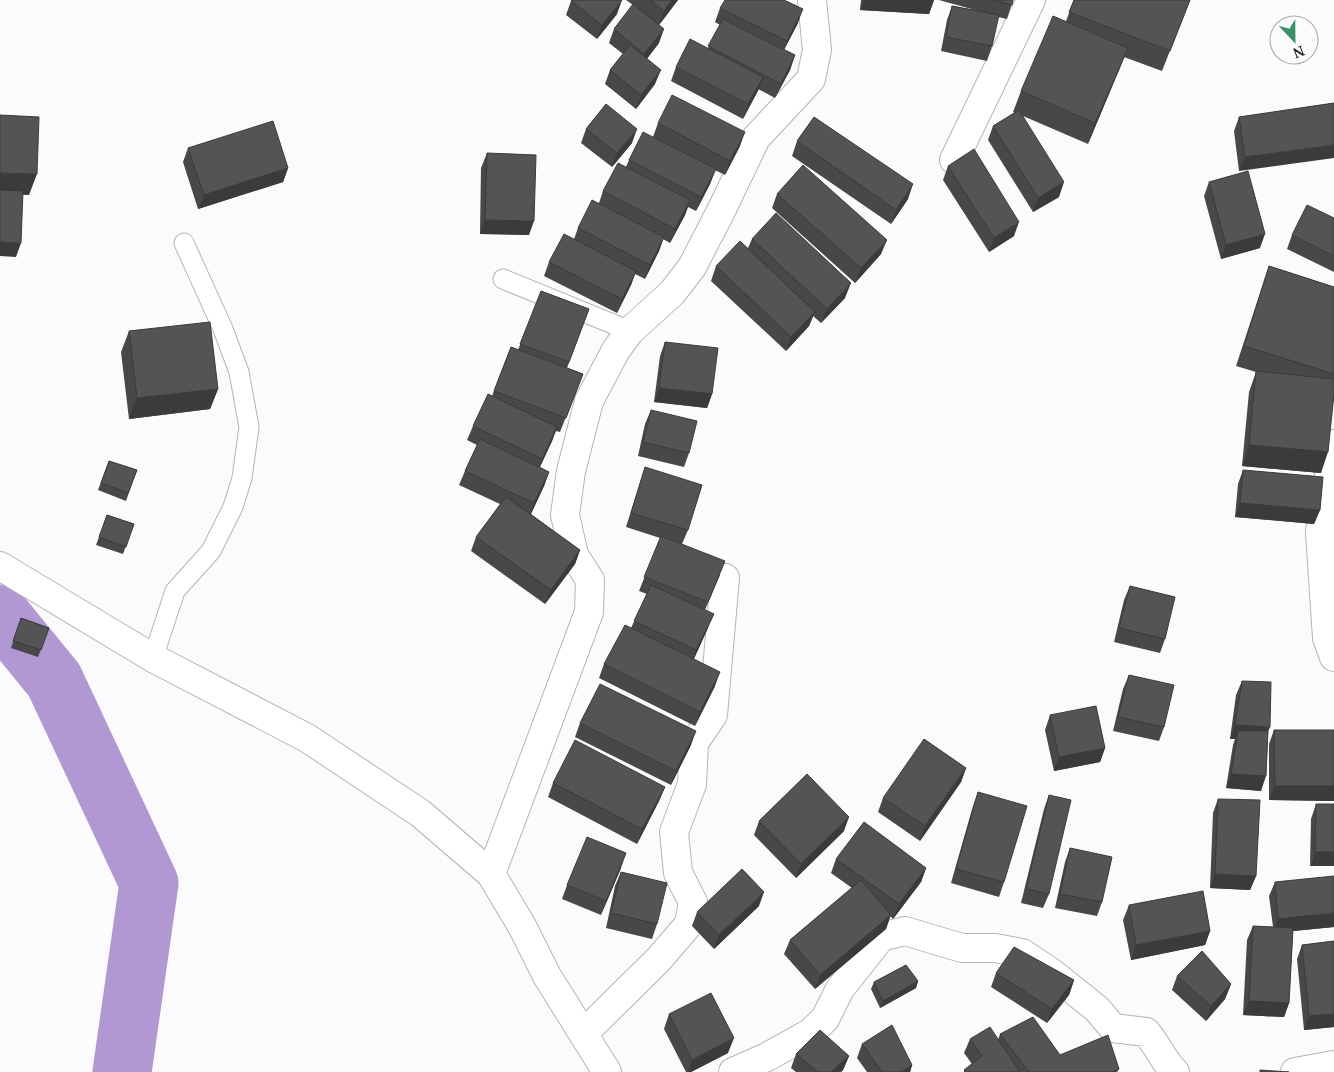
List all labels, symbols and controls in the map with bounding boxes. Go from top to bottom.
north arrow [1269,15,1319,65]
text: N [1290,42,1308,63]

